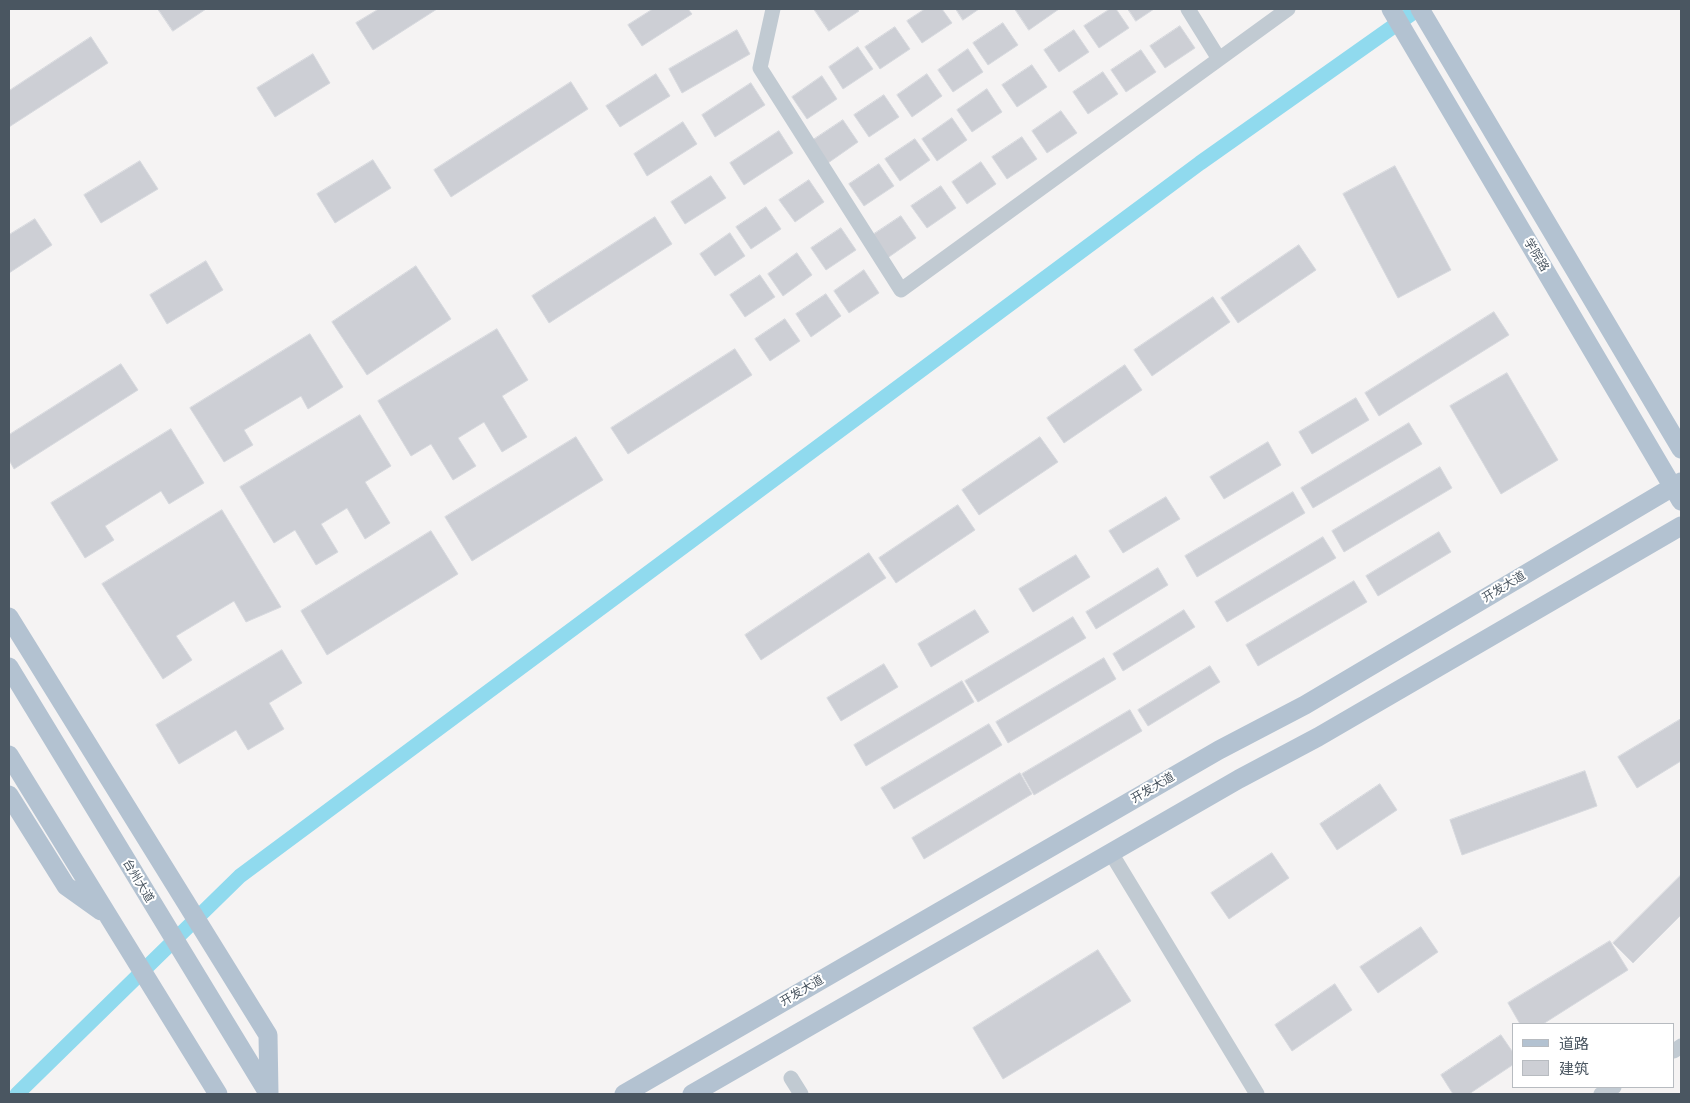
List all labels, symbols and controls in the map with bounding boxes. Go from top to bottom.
street label: 学院路 [1521,236,1551,274]
street label: 开发大道 [1480,568,1528,606]
street label: 开发大道 [1129,770,1177,806]
street label: 台州大道 [119,857,157,905]
street label: 开发大道 [778,973,826,1009]
legend [1512,1023,1675,1088]
text: 道路 [1559,1034,1589,1053]
text: 建筑 [1559,1059,1589,1078]

